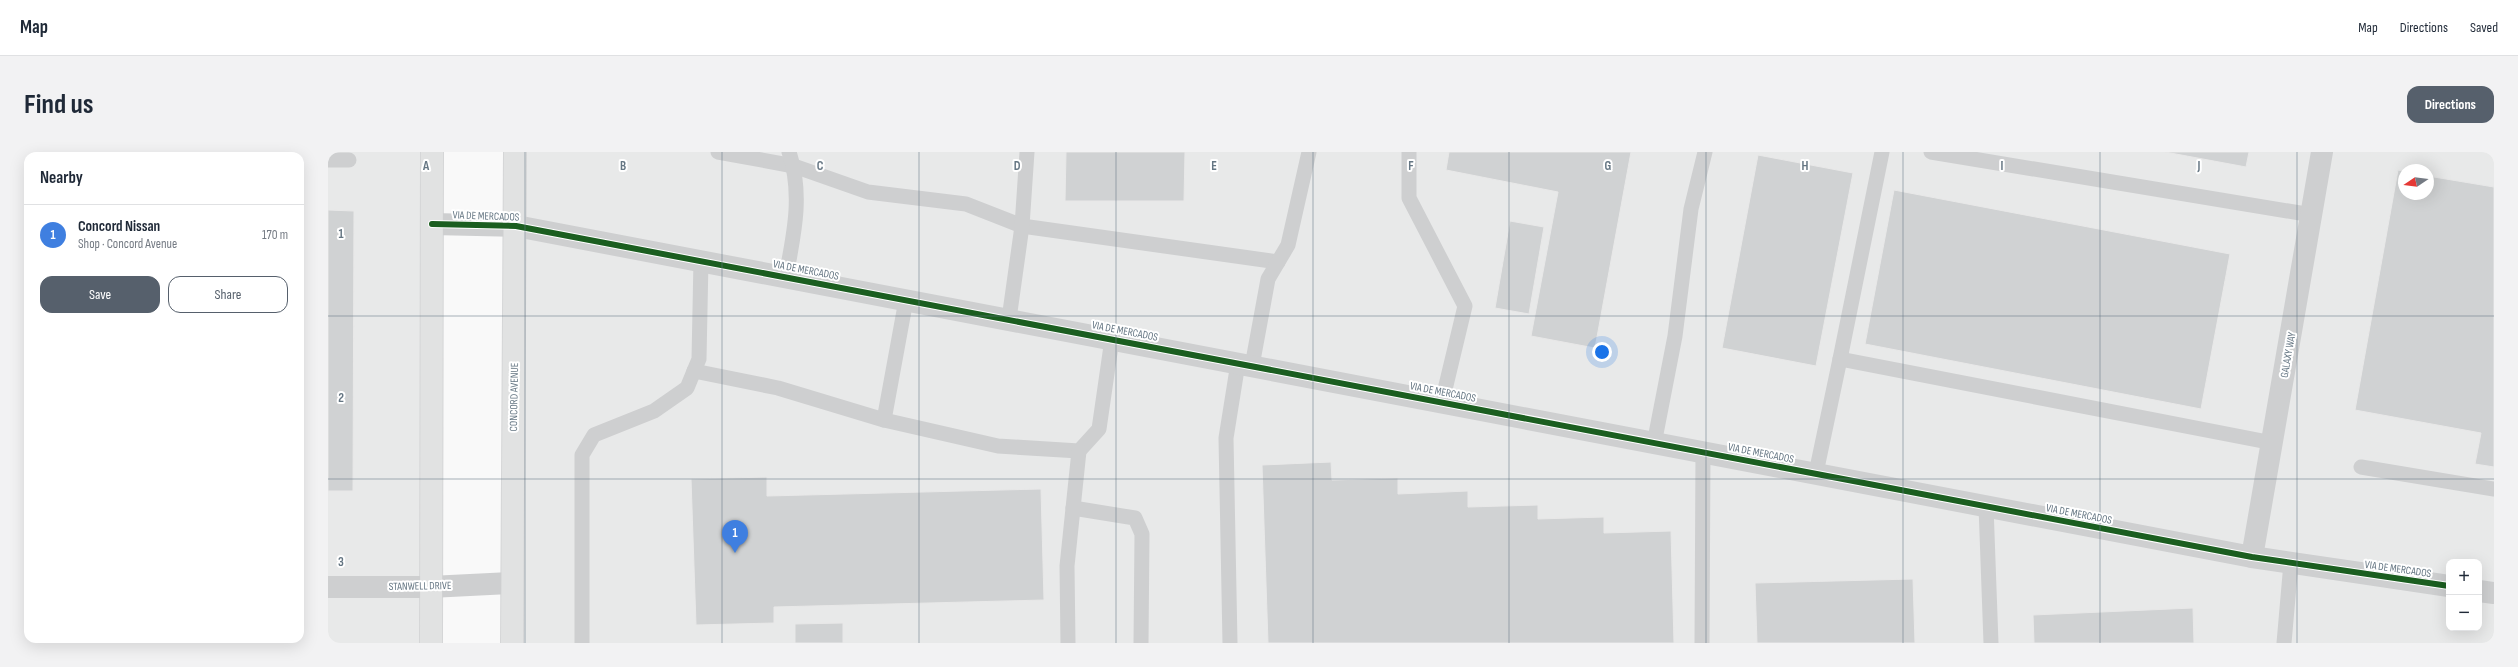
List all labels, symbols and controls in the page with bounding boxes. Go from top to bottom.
text: Map [20,16,48,39]
text: Map [2358,19,2378,36]
text: Directions [2400,19,2448,36]
text: Saved [2470,19,2498,36]
button: Directions [2407,86,2494,123]
text: Find us [24,88,93,121]
text: A [422,158,430,174]
text: B [620,158,626,174]
text: C [817,158,824,174]
text: D [1014,158,1021,174]
text: E [1211,158,1217,174]
text: F [1408,158,1414,174]
text: G [1605,158,1612,174]
text: H [1802,158,1809,174]
text: I [2001,158,2004,174]
text: J [2197,158,2201,174]
north arrow [2398,164,2434,200]
text: Nearby [40,168,83,188]
street label: VIA DE MERCADOS [452,208,520,224]
text: Concord Nissan [78,217,160,236]
text: 1 [338,226,344,242]
text: 1 [50,227,56,243]
text: 170 m [262,227,288,243]
text: Shop · Concord Avenue [78,236,177,252]
street label: VIA DE MERCADOS [772,257,840,283]
button: Save [40,276,160,313]
button: Share [168,276,288,313]
street label: VIA DE MERCADOS [1091,318,1159,344]
street label: GALAXY WAY [2278,331,2298,379]
your location [1592,342,1612,362]
street label: CONCORD AVENUE [507,363,521,431]
street label: VIA DE MERCADOS [1409,379,1477,405]
text: 2 [338,390,344,406]
street label: VIA DE MERCADOS [1727,440,1795,466]
street label: VIA DE MERCADOS [2045,501,2113,527]
pin: 1 [722,520,748,553]
text: 3 [338,554,344,570]
street label: VIA DE MERCADOS [2364,558,2432,580]
map controls [2446,559,2482,631]
button: + [2446,559,2482,595]
street label: STANWELL DRIVE [389,579,451,593]
button: − [2446,595,2482,631]

